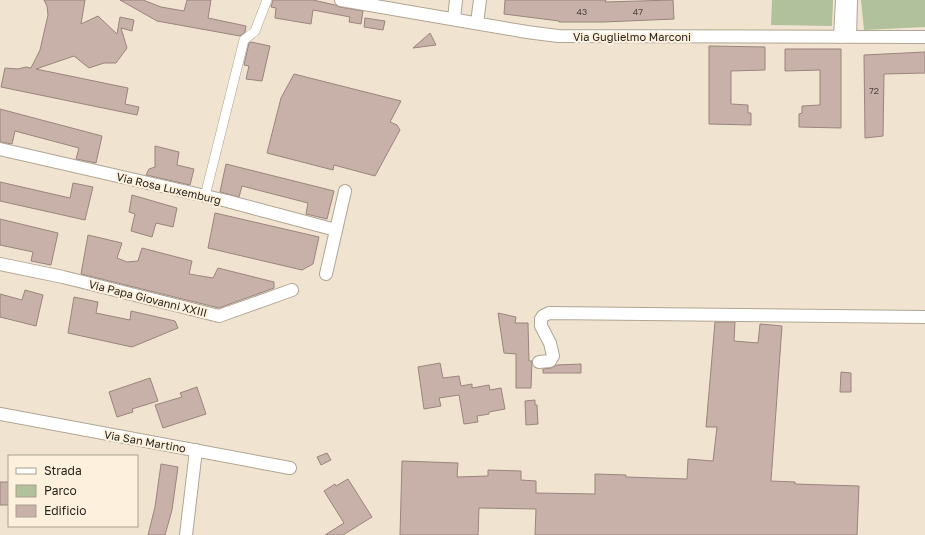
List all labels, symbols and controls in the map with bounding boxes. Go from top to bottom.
house number: 43 [577,6,587,17]
house number: 47 [633,6,643,17]
street label: Via Guglielmo Marconi [573,30,691,43]
house number: 72 [869,85,879,96]
street label: Via Rosa Luxemburg [115,170,223,206]
street label: Via Papa Giovanni XXIII [87,277,209,319]
street label: Via San Martino [103,427,187,455]
legend [8,455,138,527]
text: Strada [44,463,82,478]
text: Parco [44,483,77,498]
text: Edificio [44,503,86,518]

